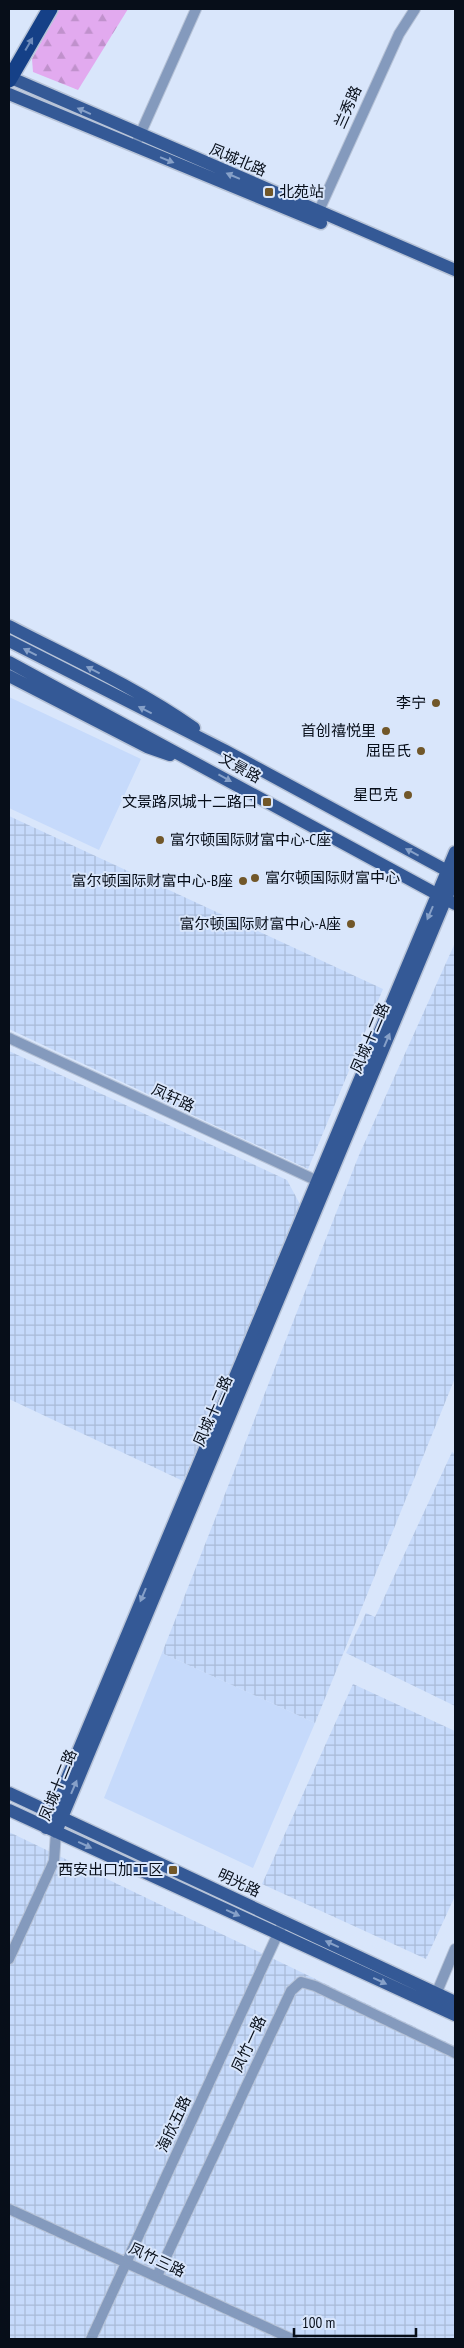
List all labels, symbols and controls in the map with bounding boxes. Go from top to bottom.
one-way arrow [25,36,33,51]
street label: 兰秀路 [330,82,365,131]
one-way arrow [77,106,91,114]
street label: 凤城北路 [207,139,270,180]
one-way arrow [159,157,174,165]
one-way arrow [226,171,240,179]
place label: 北苑站 [279,182,324,201]
marker: 北苑站 [263,186,275,198]
one-way arrow [23,648,38,656]
one-way arrow [86,666,101,674]
place label: 李宁 [396,693,426,712]
marker: 李宁 [430,697,442,709]
one-way arrow [138,706,152,714]
place label: 首创禧悦里 [301,721,376,740]
marker: 首创禧悦里 [380,725,392,737]
place label: 屈臣氏 [366,741,411,760]
marker: 屈臣氏 [415,745,427,757]
street label: 文景路 [216,748,265,787]
one-way arrow [219,774,232,783]
place label: 星巴克 [353,785,398,804]
marker: 星巴克 [402,789,414,801]
place label: 文景路凤城十二路口 [122,792,257,811]
marker: 文景路凤城十二路口 [261,796,273,808]
place label: 富尔顿国际财富中心-C座 [170,830,331,849]
marker: 富尔顿国际财富中心-C座 [154,834,166,846]
one-way arrow [405,848,420,856]
place label: 富尔顿国际财富中心 [265,868,400,887]
place label: 富尔顿国际财富中心-B座 [72,871,233,890]
marker: 富尔顿国际财富中心 [249,872,261,884]
marker: 富尔顿国际财富中心-B座 [237,875,249,887]
one-way arrow [425,906,433,920]
place label: 富尔顿国际财富中心-A座 [180,914,341,933]
marker: 富尔顿国际财富中心-A座 [345,918,357,930]
street label: 凤城十二路 [346,1000,393,1076]
one-way arrow [384,1033,392,1047]
street label: 凤轩路 [149,1079,198,1116]
street label: 凤城十二路 [189,1373,236,1449]
one-way arrow [139,1588,147,1602]
street label: 凤城十二路 [35,1746,80,1823]
one-way arrow [71,1780,79,1794]
one-way arrow [78,1841,92,1849]
place label: 西安出口加工区 [58,1860,163,1879]
marker: 西安出口加工区 [167,1864,179,1876]
street label: 明光路 [215,1864,264,1901]
one-way arrow [226,1909,240,1917]
one-way arrow [325,1940,339,1948]
one-way arrow [373,1977,387,1985]
street label: 凤竹一路 [227,2013,270,2075]
street label: 海欣五路 [152,2093,195,2155]
street label: 凤竹三路 [126,2238,188,2281]
scale bar [294,2306,416,2338]
text: 100 m [302,2313,335,2332]

